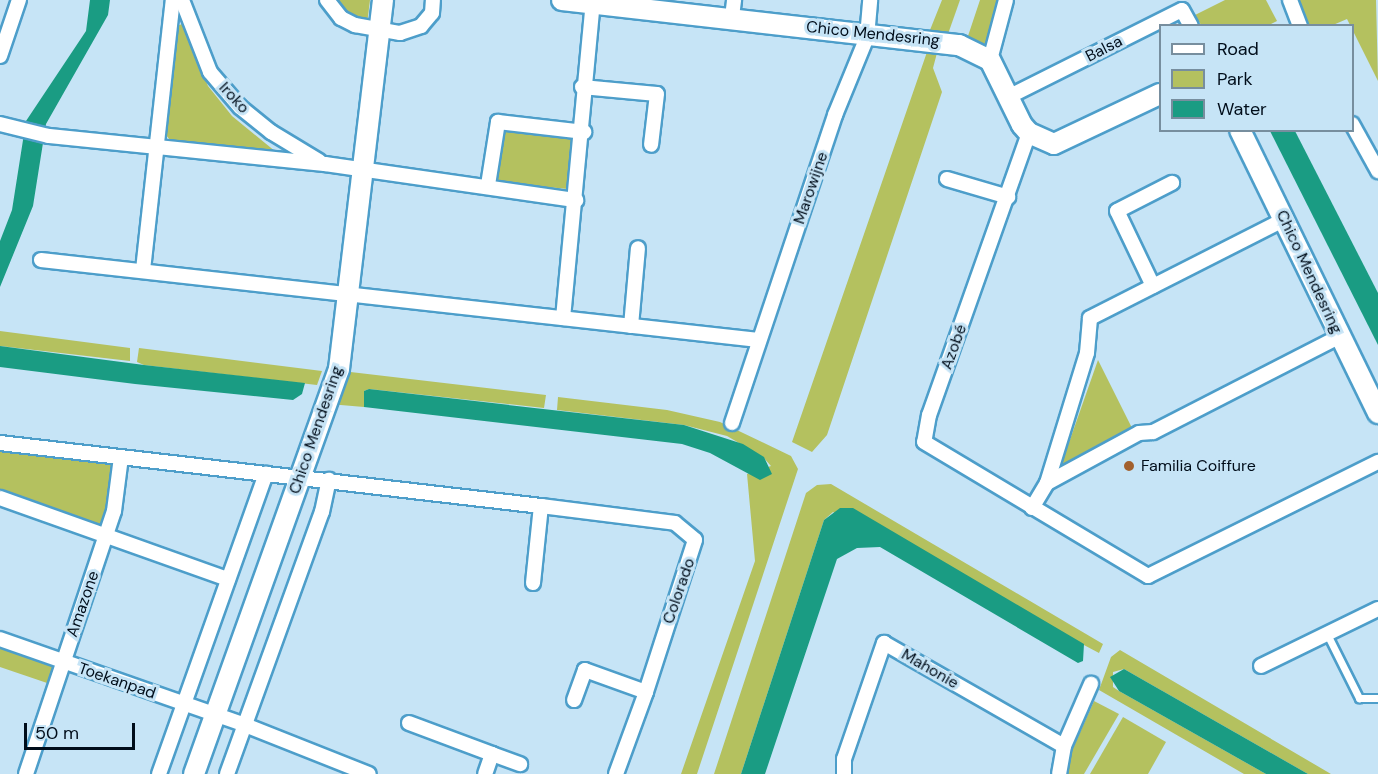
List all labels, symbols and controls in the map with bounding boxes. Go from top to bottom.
street label: Chico Mendesring [805,17,941,51]
legend [1159,24,1354,132]
street label: Balsa [1082,32,1126,66]
text: Road [1217,37,1259,61]
text: Park [1217,67,1253,91]
street label: Iroko [215,78,253,118]
text: Water [1217,97,1267,121]
street label: Marowijne [790,149,832,227]
street label: Chico Mendesring [1272,207,1346,337]
street label: Azobé [937,322,971,372]
street label: Chico Mendesring [285,363,347,497]
place label: Familia Coiffure [1141,456,1256,476]
marker: Familia Coiffure [1122,459,1136,473]
street label: Colorado [659,556,699,626]
street label: Amazone [63,568,103,640]
street label: Mahonie [898,645,962,693]
street label: Toekanpad [76,659,158,703]
scale bar [27,711,138,749]
text: 50 m [35,721,79,745]

